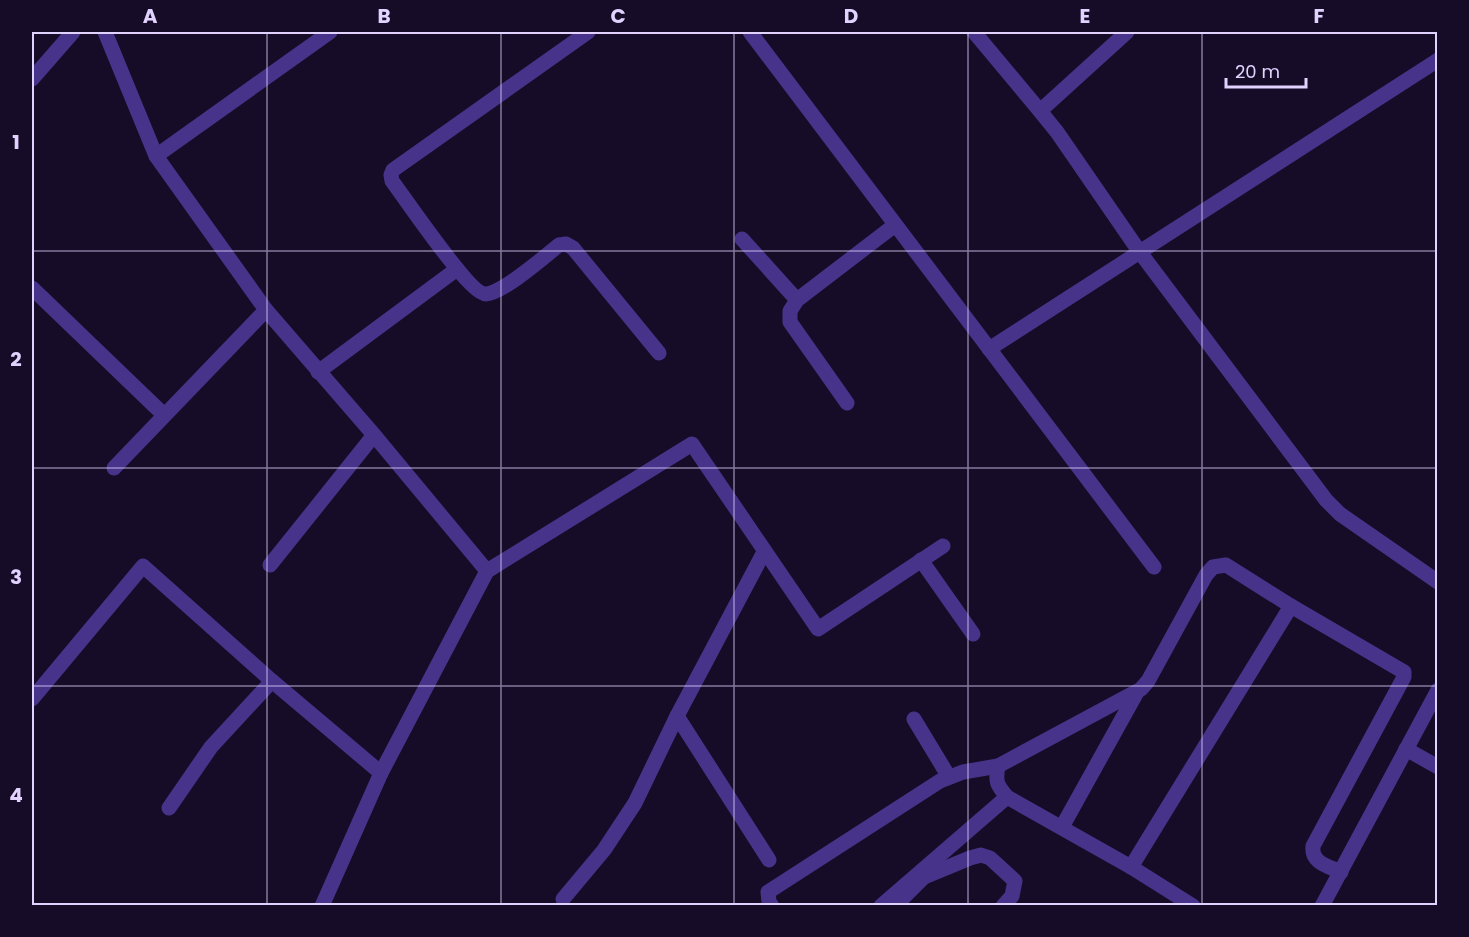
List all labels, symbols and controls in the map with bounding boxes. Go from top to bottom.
text: A [143,2,158,30]
text: B [377,2,391,30]
text: C [610,2,626,30]
text: D [844,2,858,30]
text: E [1080,2,1090,30]
text: F [1314,2,1325,30]
scale bar [1226,51,1306,89]
text: 20 m [1235,59,1280,84]
text: 1 [12,128,20,156]
text: 2 [10,345,22,373]
text: 3 [10,563,22,591]
text: 4 [9,781,23,809]

